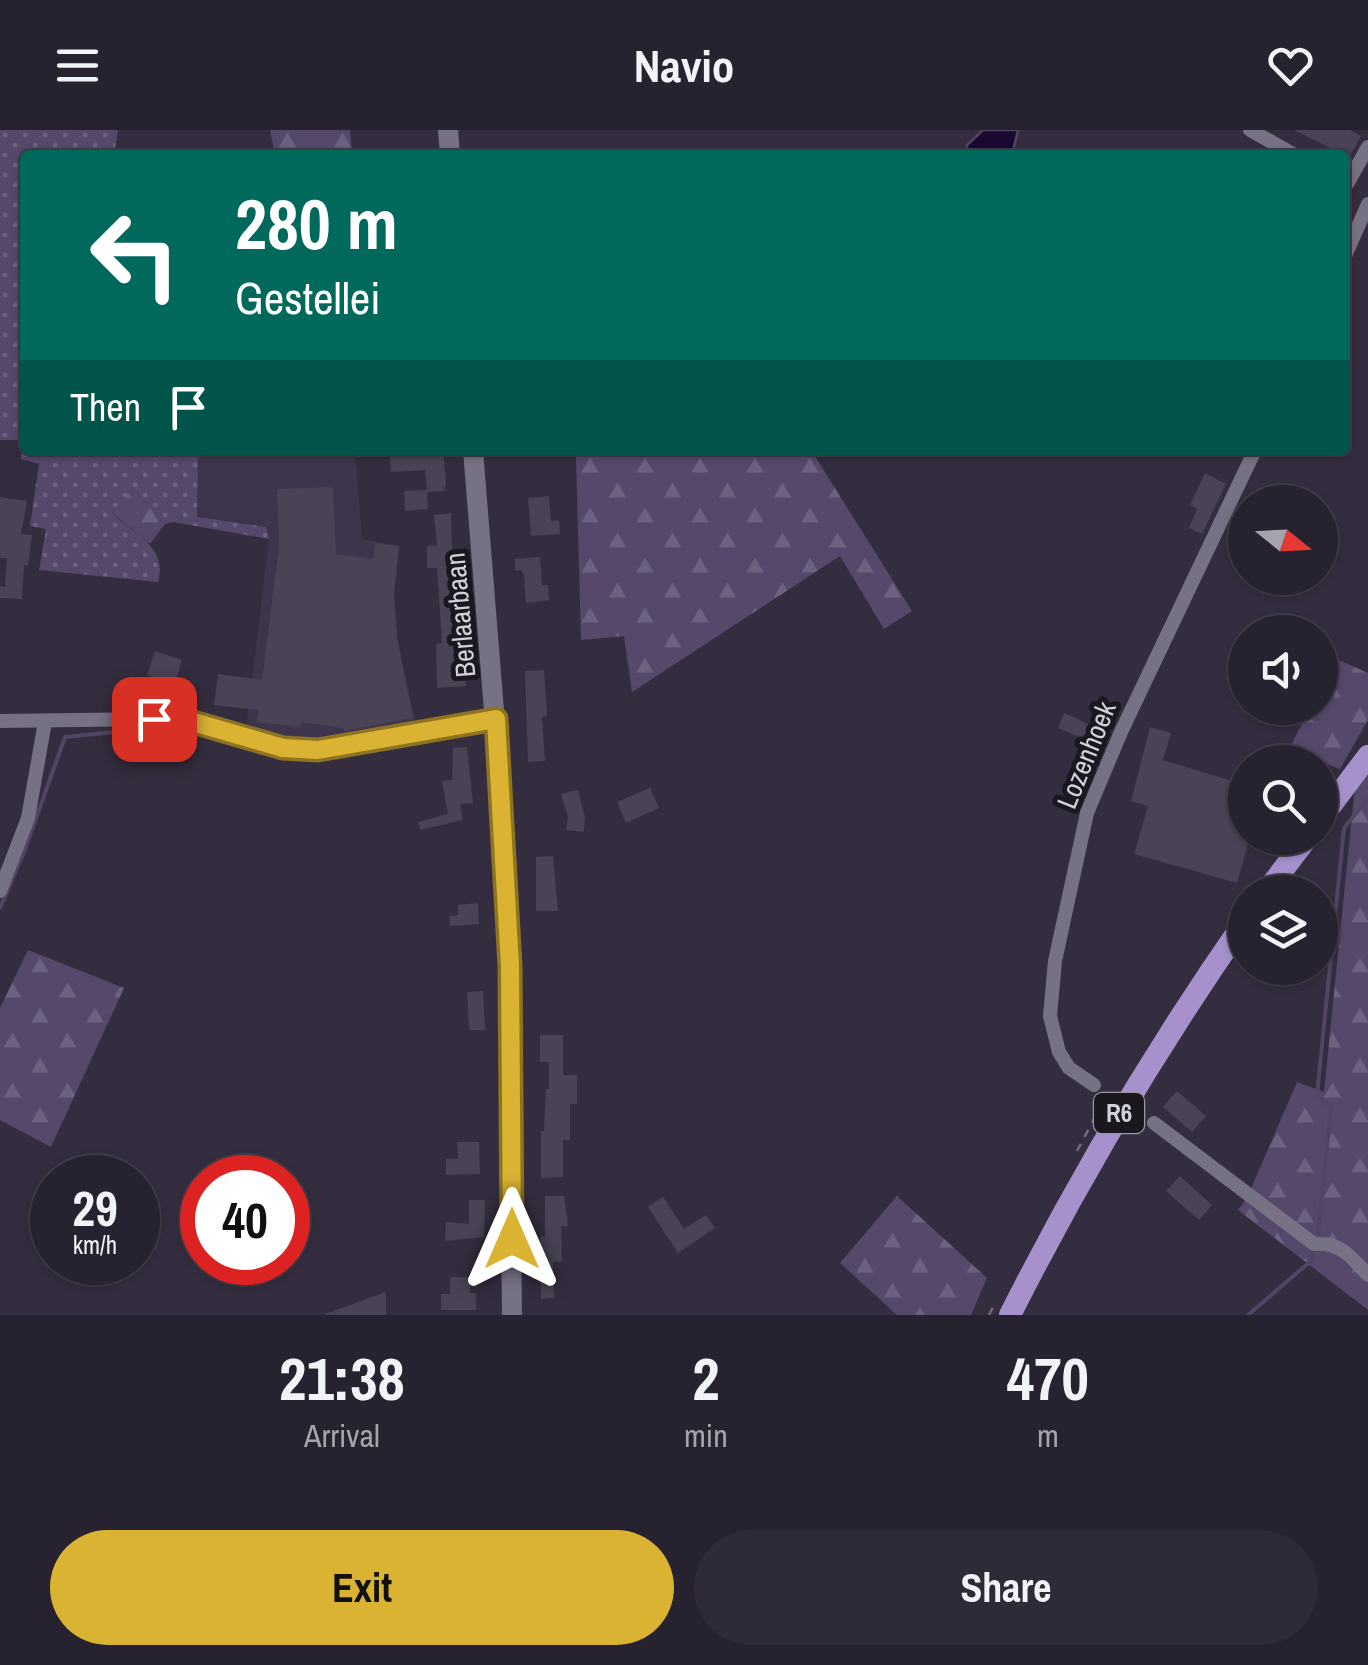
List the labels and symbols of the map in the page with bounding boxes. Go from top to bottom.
north arrow [1228,485,1338,595]
street label: Berlaarbaan [436,551,484,679]
pin [112,677,197,762]
street label: Lozenhoek [1047,695,1125,814]
road number: R6 [1094,1093,1144,1133]
speed limit sign: 40 [180,1155,310,1285]
position arrow [460,1187,564,1291]

